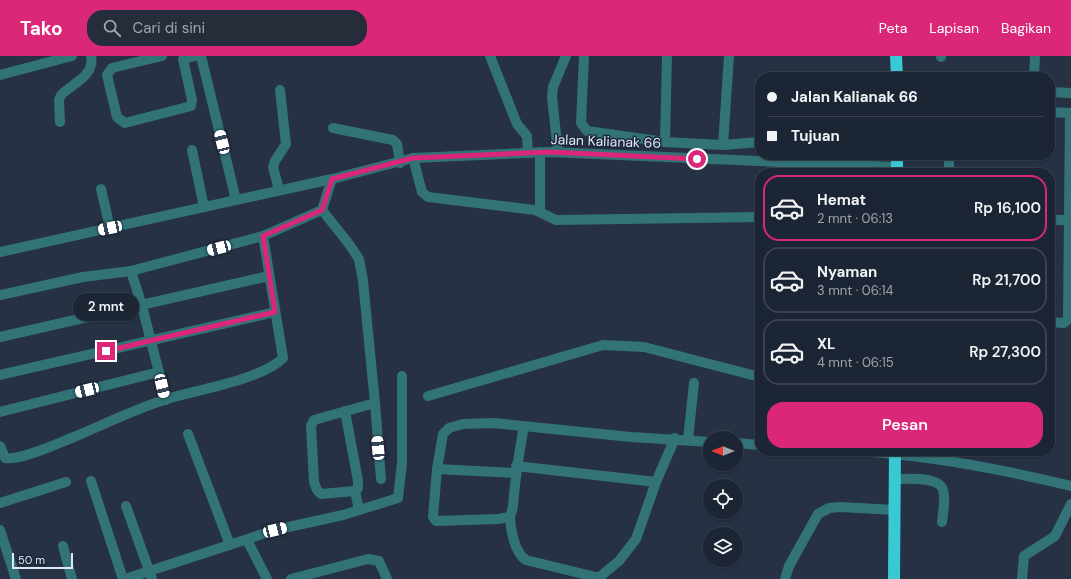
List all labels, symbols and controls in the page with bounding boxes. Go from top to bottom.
search box [87,10,367,46]
text: Tako [20,16,63,41]
icon: search [101,17,123,39]
text: Cari di sini [133,18,205,38]
text: Peta [879,19,907,37]
text: Lapisan [929,19,979,37]
text: Bagikan [1001,19,1051,37]
text: Jalan Kalianak 66 [791,87,918,107]
text: Tujuan [791,126,840,146]
car [213,129,231,155]
street label: Jalan Kalianak 66 [550,130,662,152]
route start [688,150,706,168]
icon: car [769,190,805,226]
text: Hemat [817,190,866,210]
text: Rp 16,100 [974,198,1041,218]
text: 2 mnt · 06:13 [817,210,893,227]
car [97,220,123,236]
car [206,239,232,257]
icon: car [769,262,805,298]
text: Nyaman [817,262,877,282]
text: Rp 21,700 [972,270,1041,290]
text: 3 mnt · 06:14 [817,282,893,299]
callout: 2 mnt [73,293,139,321]
text: 2 mnt [88,298,124,315]
icon: car [769,334,805,370]
text: XL [817,334,835,354]
route end [97,342,115,360]
text: Rp 27,300 [969,342,1041,362]
text: 4 mnt · 06:15 [817,354,894,371]
car [153,373,171,399]
car [74,381,100,399]
button: Pesan [767,402,1043,448]
north arrow [703,431,743,471]
map controls [703,431,743,567]
car [371,436,385,460]
button: locate [703,479,743,519]
car [262,521,288,539]
button: layers [703,527,743,567]
scale bar [12,551,73,570]
text: 50 m [18,553,45,567]

